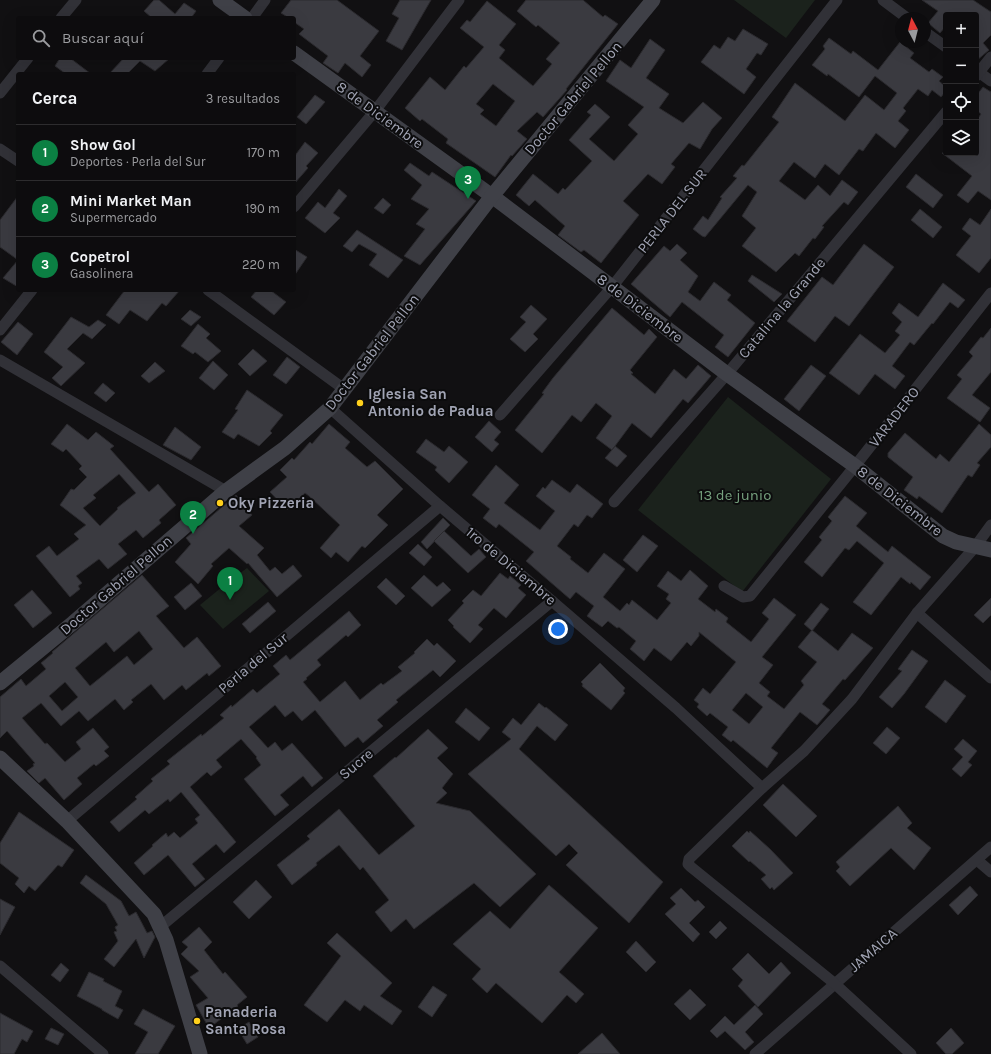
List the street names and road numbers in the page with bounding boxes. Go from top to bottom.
street label: Doctor Gabriel Pellon [520,38,626,158]
street label: 8 de Diciembre [333,77,427,153]
street label: PERLA DEL SUR [633,165,711,257]
street label: Catalina la Grande [735,254,829,362]
street label: 8 de Diciembre [593,270,687,346]
street label: Doctor Gabriel Pellon [321,290,423,414]
street label: VARADERO [865,383,923,451]
street label: 8 de Diciembre [854,462,946,540]
street label: 1ro de Diciembre [462,523,560,609]
street label: Doctor Gabriel Pellon [56,531,176,639]
street label: Perla del Sur [215,628,292,697]
street label: Sucre [335,745,377,783]
street label: JAMAICA [845,924,901,976]

